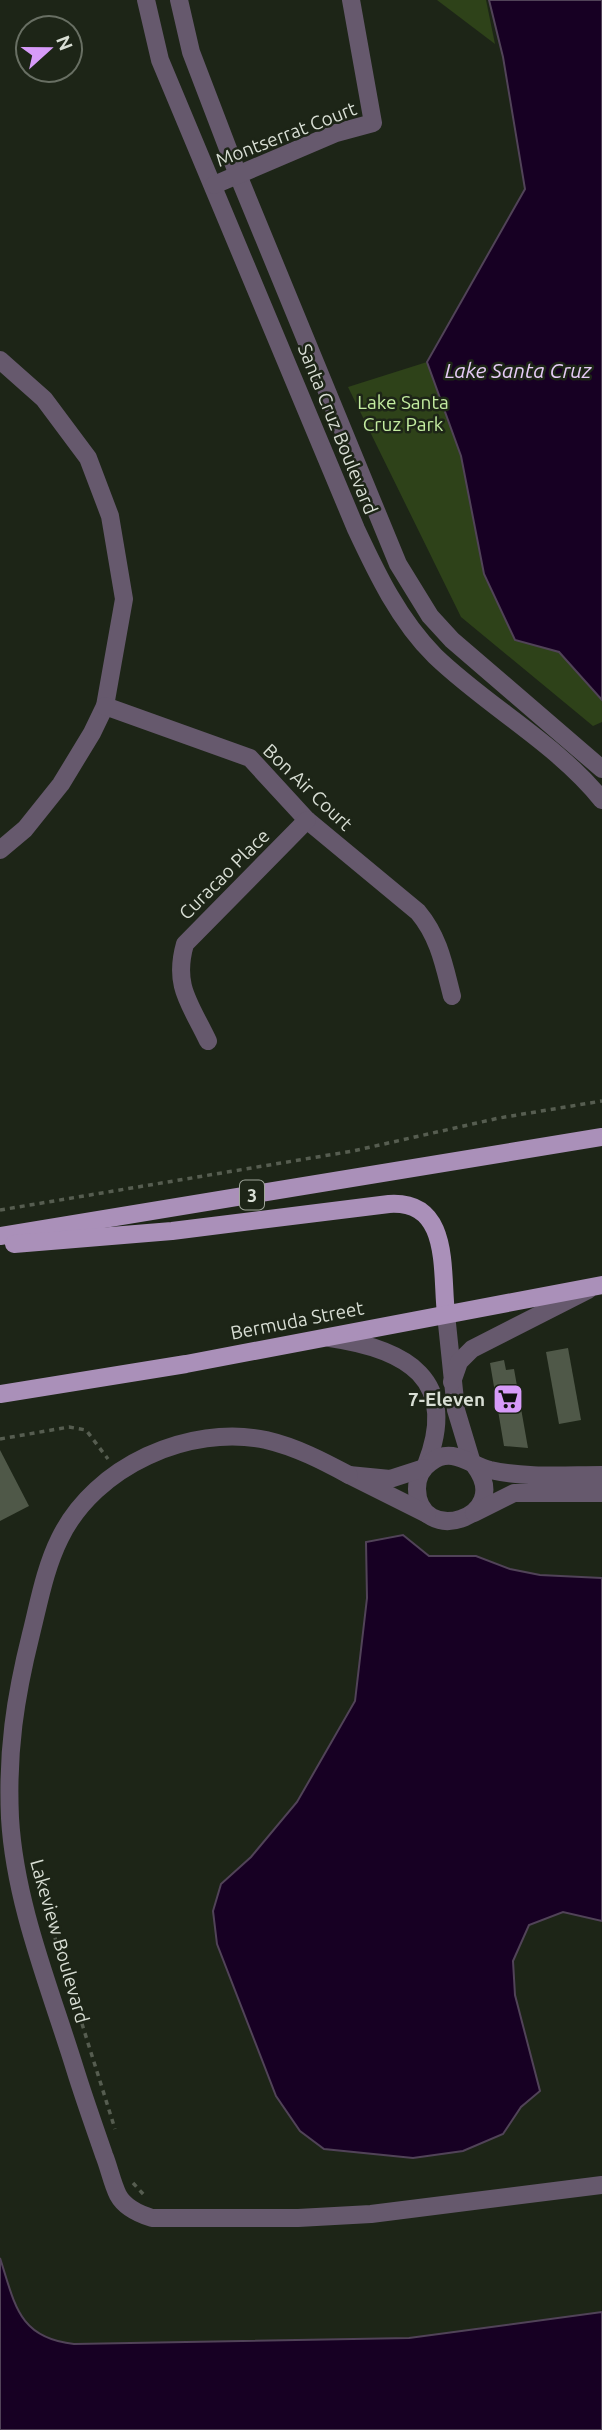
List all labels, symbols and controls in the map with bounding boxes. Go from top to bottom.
north arrow [14,14,84,84]
text: N [52,32,78,53]
street label: Montserrat Court [213,97,360,171]
street label: Santa Cruz Boulevard [294,341,382,517]
water label: Lake Santa Cruz [445,358,593,382]
park label: Lake Santa Cruz Park [357,391,449,435]
street label: Bon Air Court [259,739,357,835]
street label: Curacao Place [174,824,274,924]
road number: 3 [240,1180,264,1210]
street label: Bermuda Street [229,1296,366,1344]
supermarket icon: 7-Eleven [491,1382,525,1416]
place label: 7-Eleven [408,1388,485,1410]
street label: Lakeview Boulevard [26,1857,94,2025]

